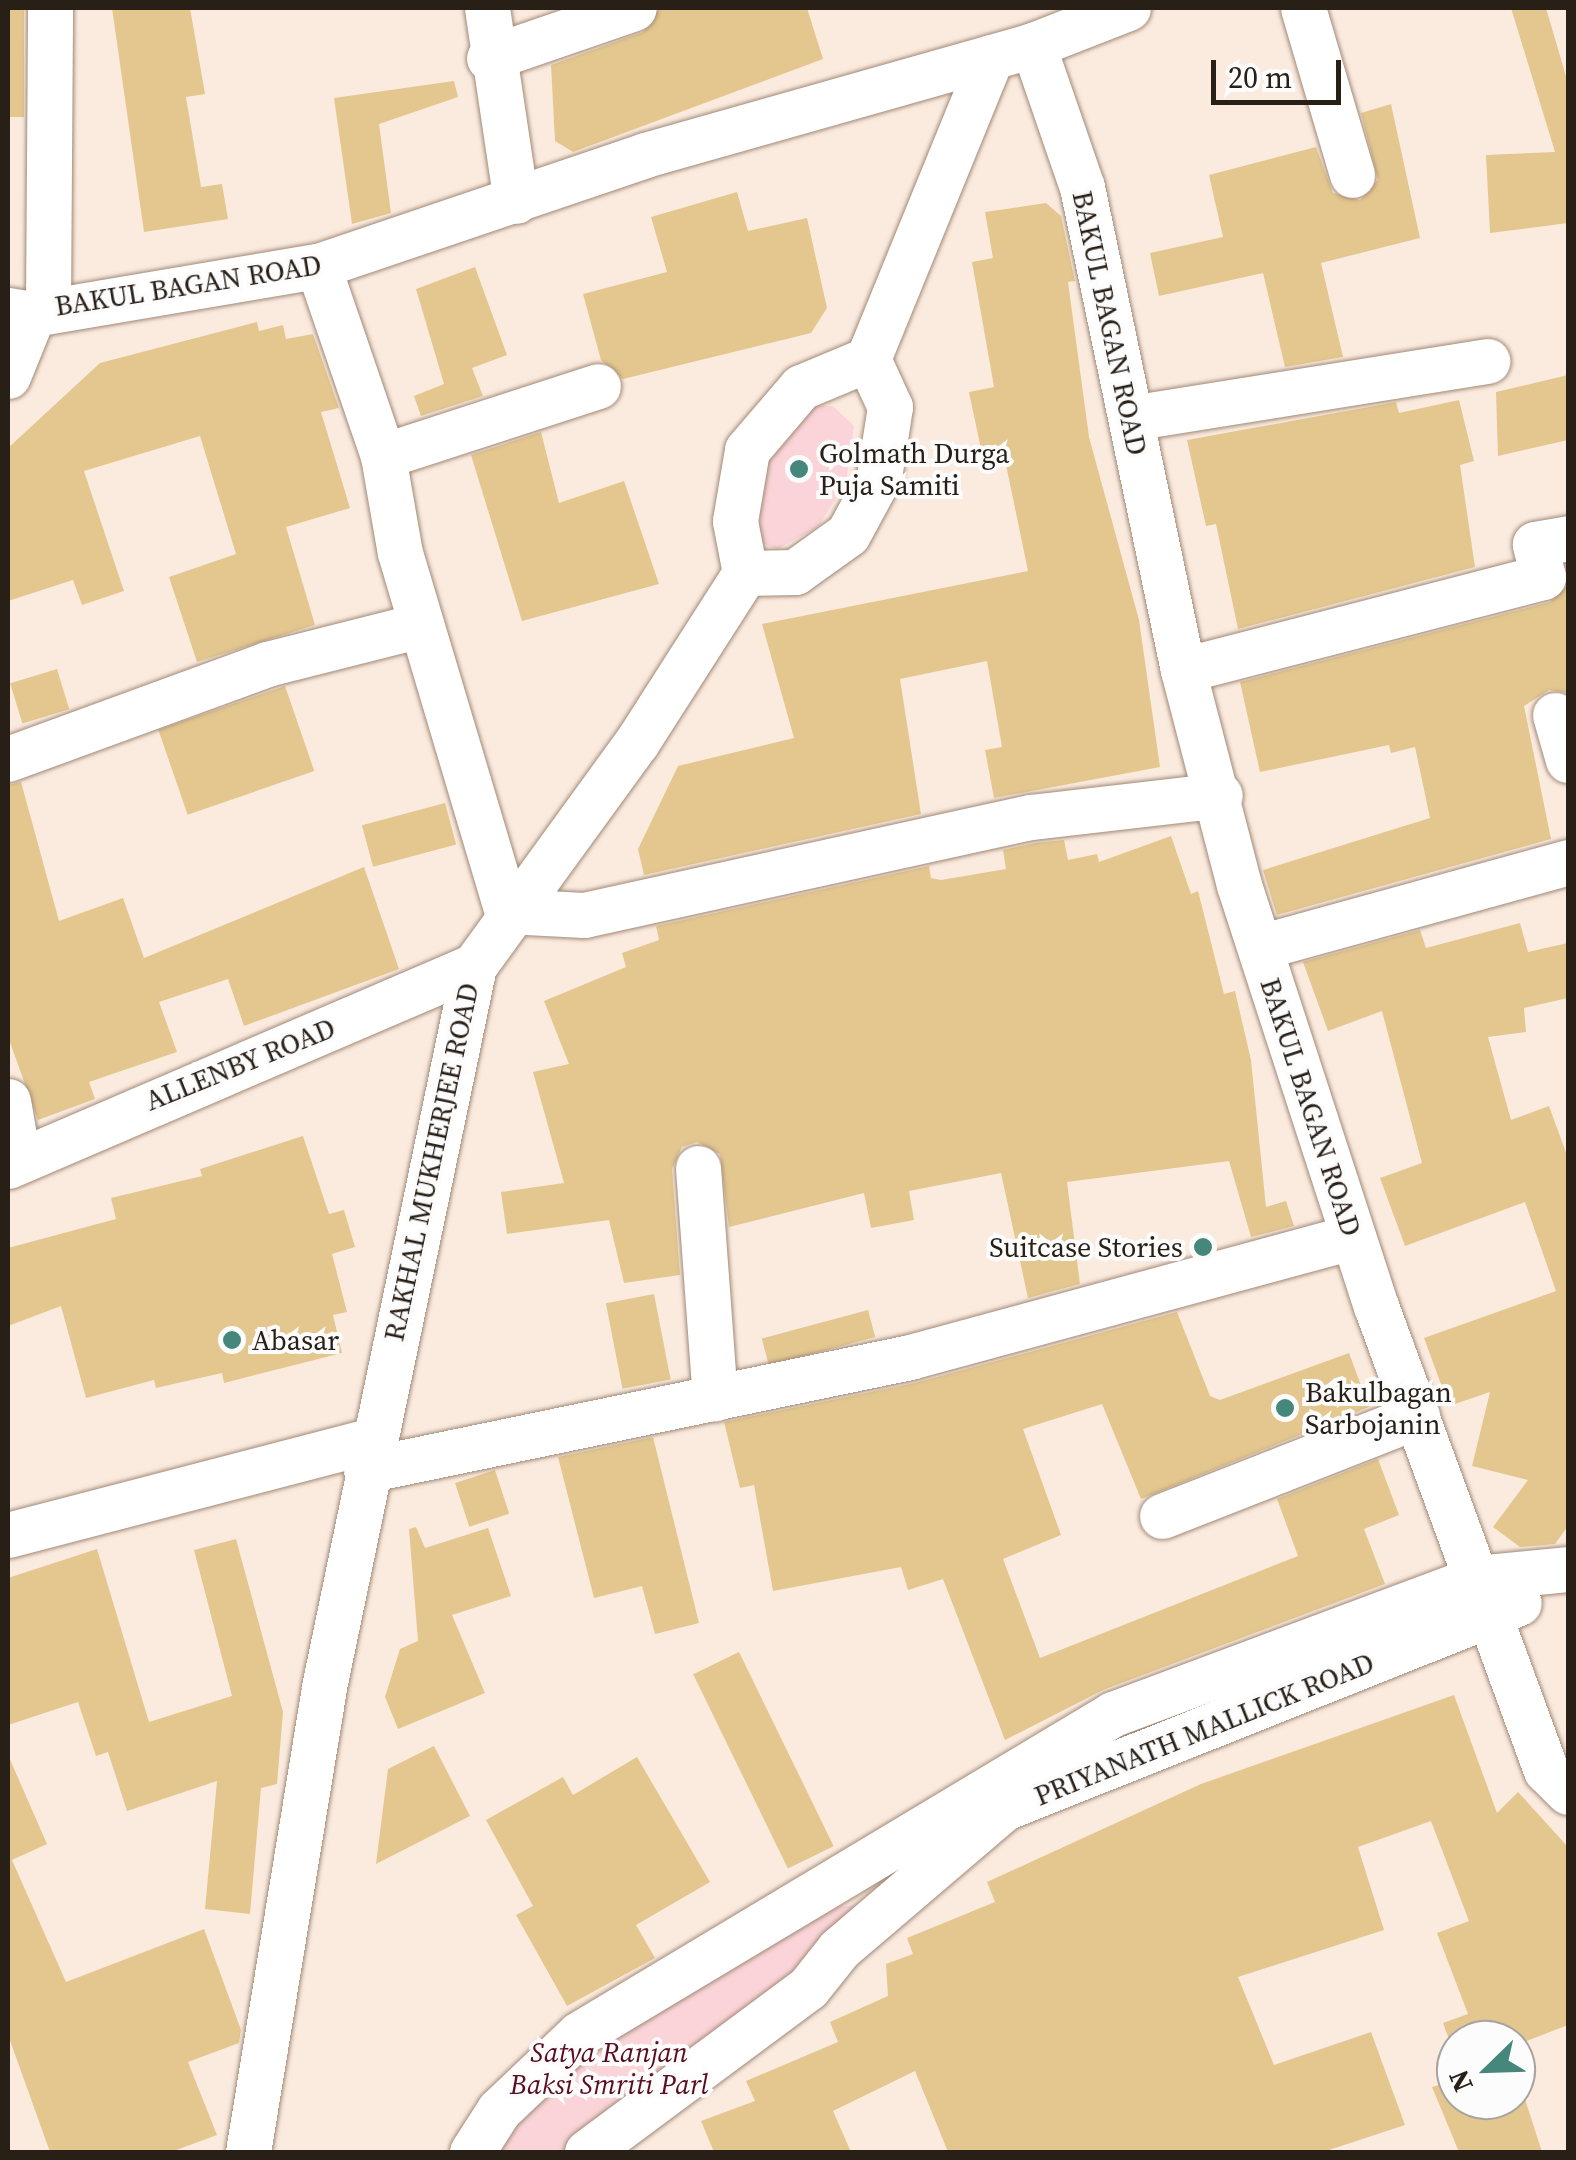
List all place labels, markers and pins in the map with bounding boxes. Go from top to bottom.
place label: Golmath Durga Puja Samiti [819,436,1009,502]
marker: Golmath Durga Puja Samiti [788,458,810,480]
place label: Suitcase Stories [989,1230,1183,1264]
marker: Suitcase Stories [1192,1236,1214,1258]
place label: Abasar [252,1323,339,1357]
marker: Abasar [221,1329,243,1351]
place label: Bakulbagan Sarbojanin [1305,1375,1452,1441]
marker: Bakulbagan Sarbojanin [1274,1397,1296,1419]

